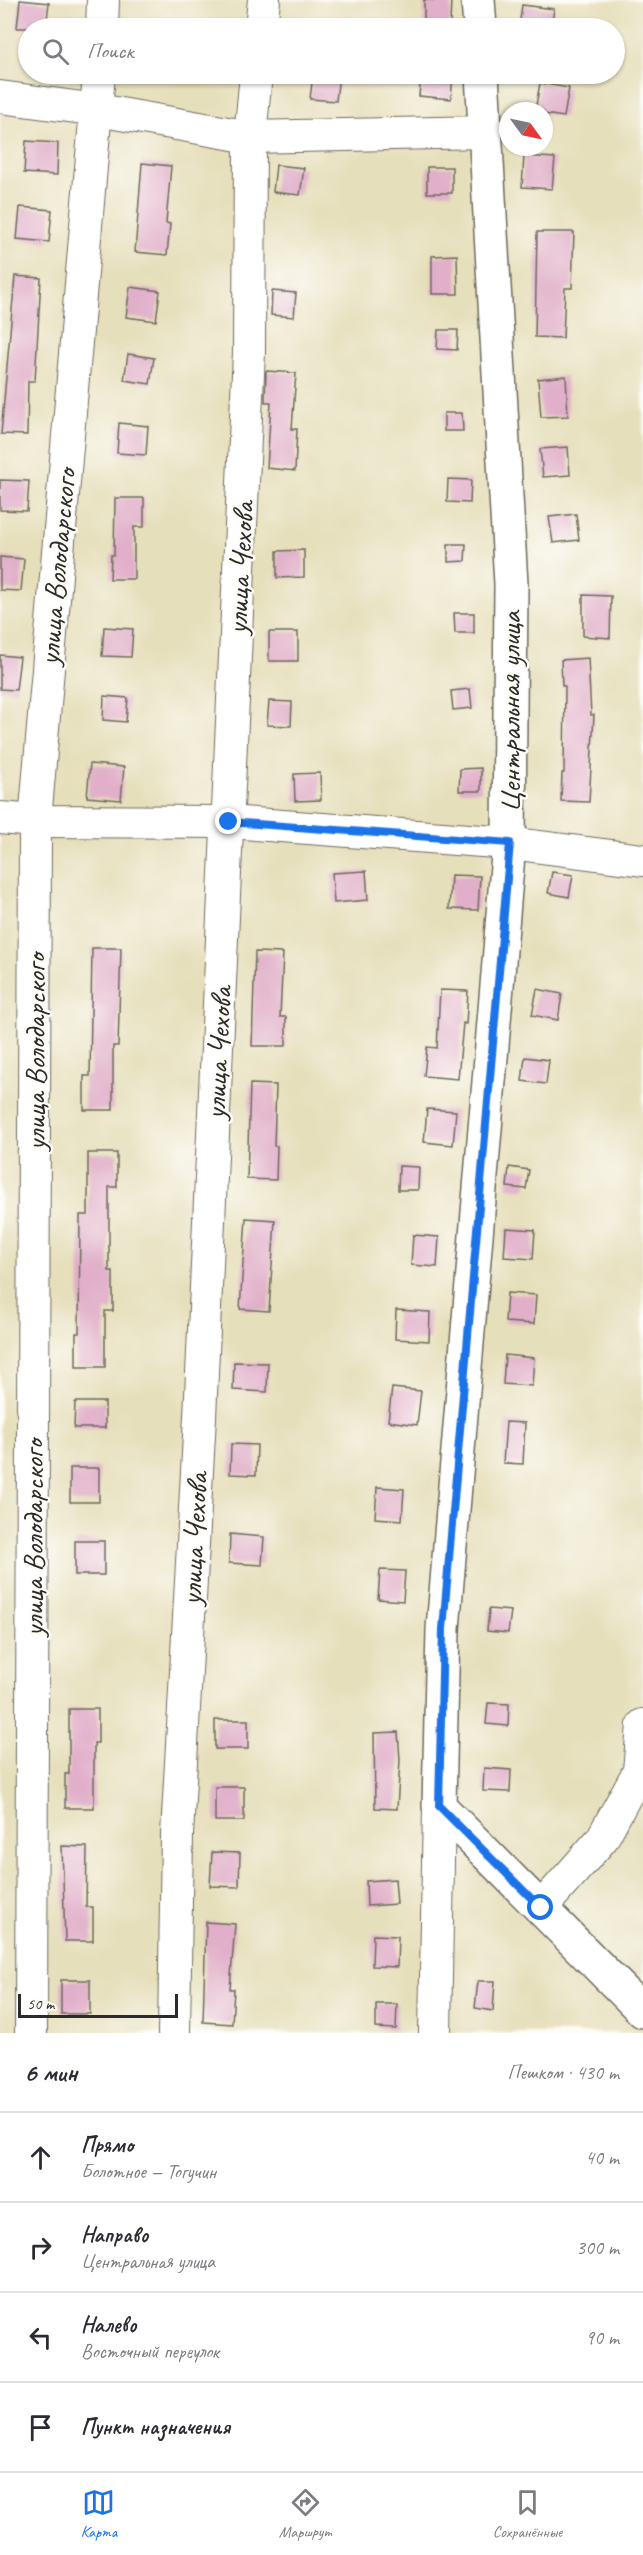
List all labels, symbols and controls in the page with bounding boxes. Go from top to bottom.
search box [18,18,625,84]
icon: search [39,35,72,68]
text: Поиск [87,37,133,65]
north arrow [499,102,553,156]
street label: улица Володарского [29,464,85,669]
street label: улица Чехова [217,498,263,637]
street label: Центральная улица [491,610,529,812]
route end [215,808,241,834]
street label: улица Володарского [16,950,54,1153]
street label: улица Чехова [195,983,241,1122]
street label: улица Володарского [14,1436,52,1639]
street label: улица Чехова [171,1469,217,1608]
route start [527,1894,553,1920]
scale bar [18,1991,178,2018]
text: 50 m [27,1994,54,2014]
text: 6 мин [24,2056,77,2089]
text: Пешком · 430 m [507,2060,619,2085]
text: Прямо [81,2131,133,2159]
icon: ahead [24,2141,57,2174]
text: 40 m [585,2145,619,2170]
text: Болотное — Тогучин [81,2159,216,2184]
text: Направо [81,2221,148,2249]
icon: right [24,2231,57,2264]
text: 300 m [576,2235,619,2260]
text: Центральная улица [81,2249,215,2274]
text: Налево [81,2311,137,2339]
icon: left [24,2321,57,2354]
text: 90 m [585,2325,619,2350]
text: Восточный переулок [81,2339,219,2364]
icon: arrive [24,2411,57,2444]
text: Пункт назначения [81,2413,230,2441]
tab: Карта [81,2486,117,2542]
tab: Маршрут [279,2486,331,2542]
tab: Сохранённые [493,2486,562,2542]

